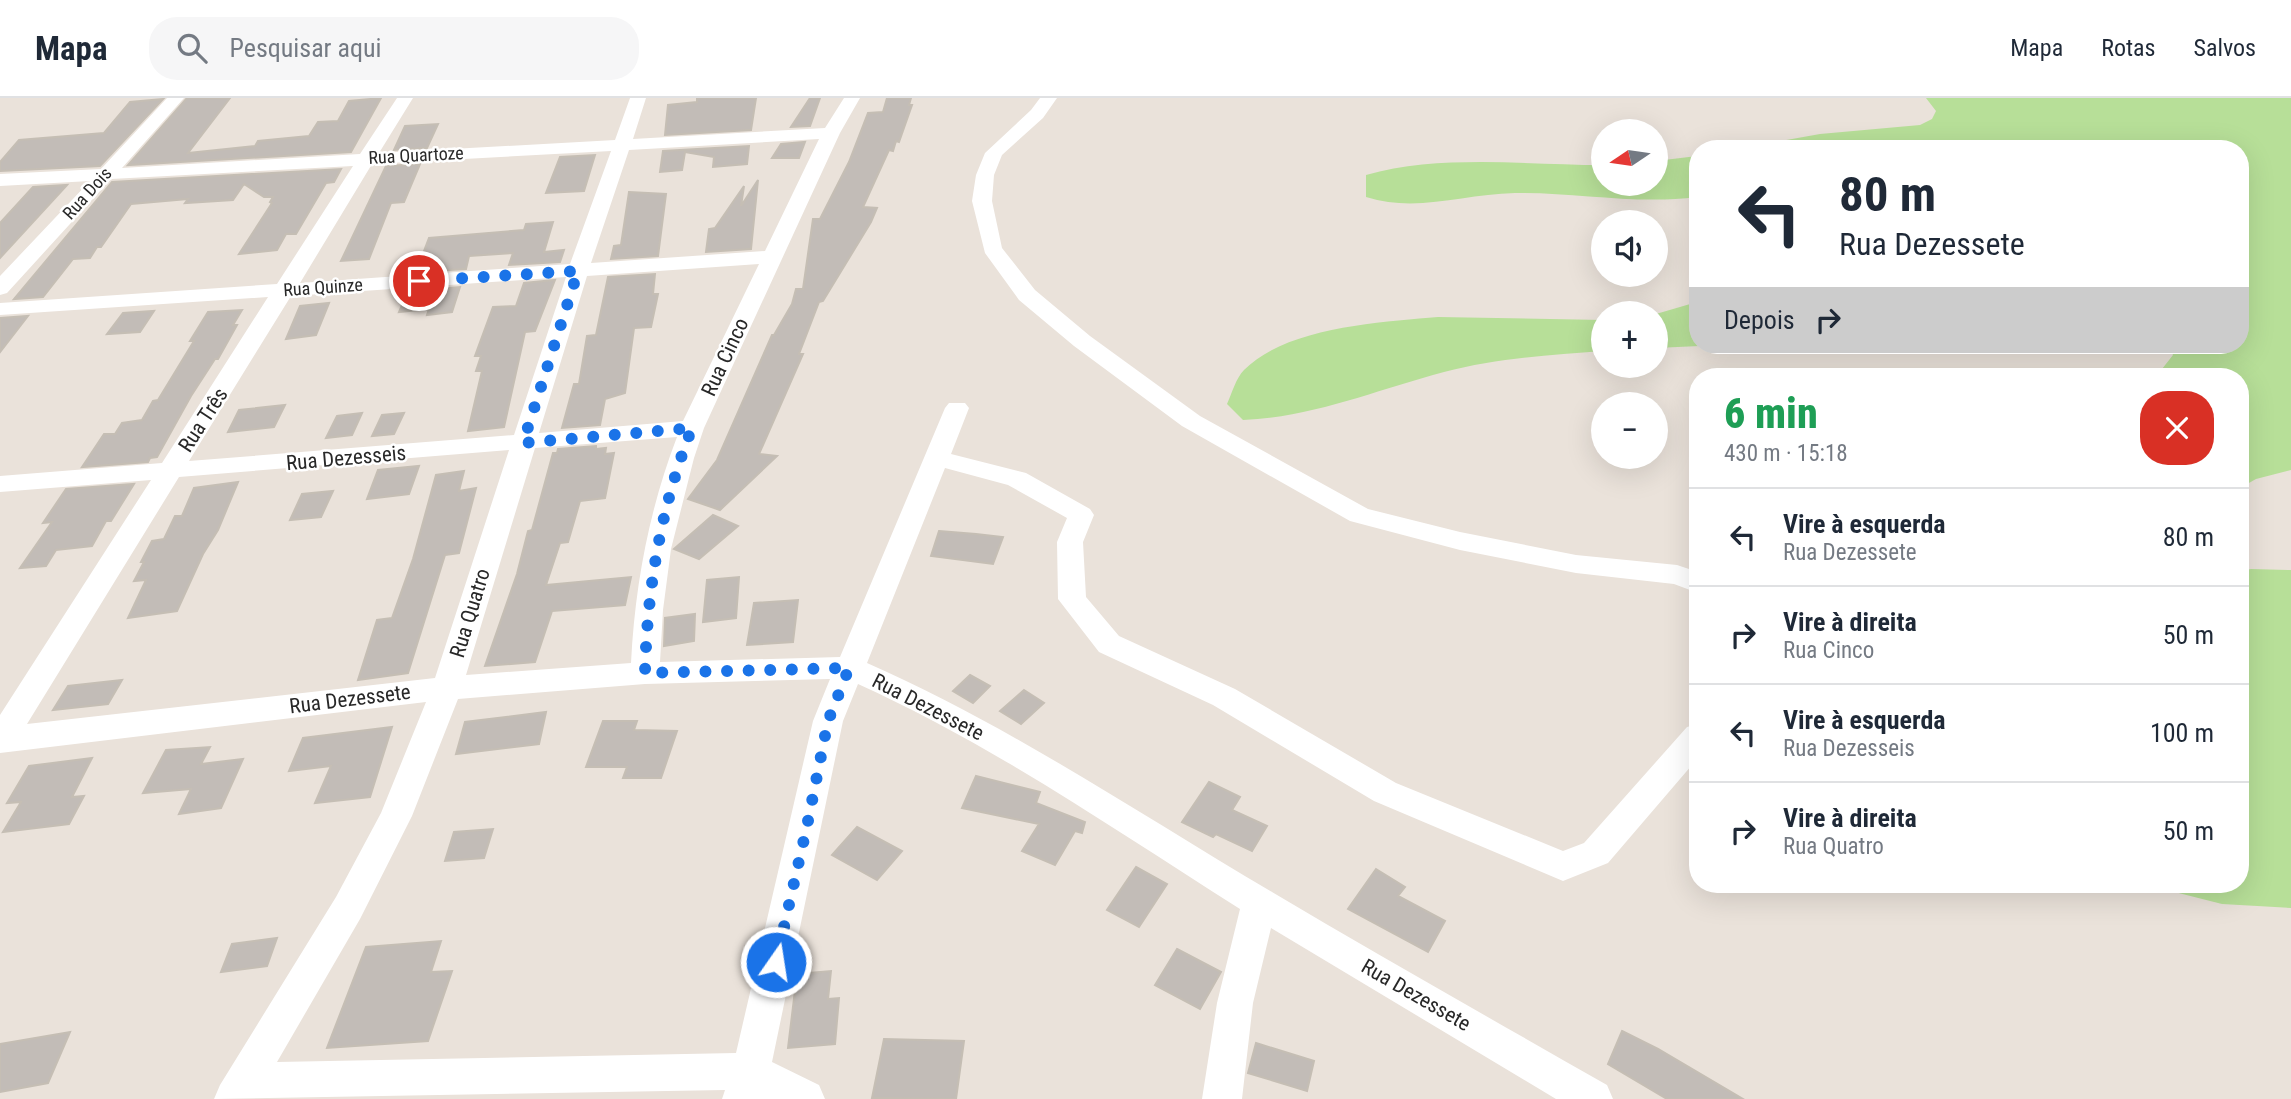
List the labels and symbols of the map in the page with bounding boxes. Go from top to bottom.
north arrow [1591,119,1668,196]
street label: Rua Quartoze [368,142,464,168]
street label: Rua Dois [58,163,116,223]
pin [389,251,449,311]
street label: Rua Quinze [283,274,363,300]
street label: Rua Cinco [697,314,753,400]
street label: Rua Três [173,383,233,457]
street label: Rua Dezesseis [285,441,407,475]
street label: Rua Quatro [445,566,495,660]
street label: Rua Dezessete [868,669,988,745]
street label: Rua Dezessete [288,680,412,718]
position arrow [739,925,813,999]
street label: Rua Dezessete [1357,954,1475,1036]

